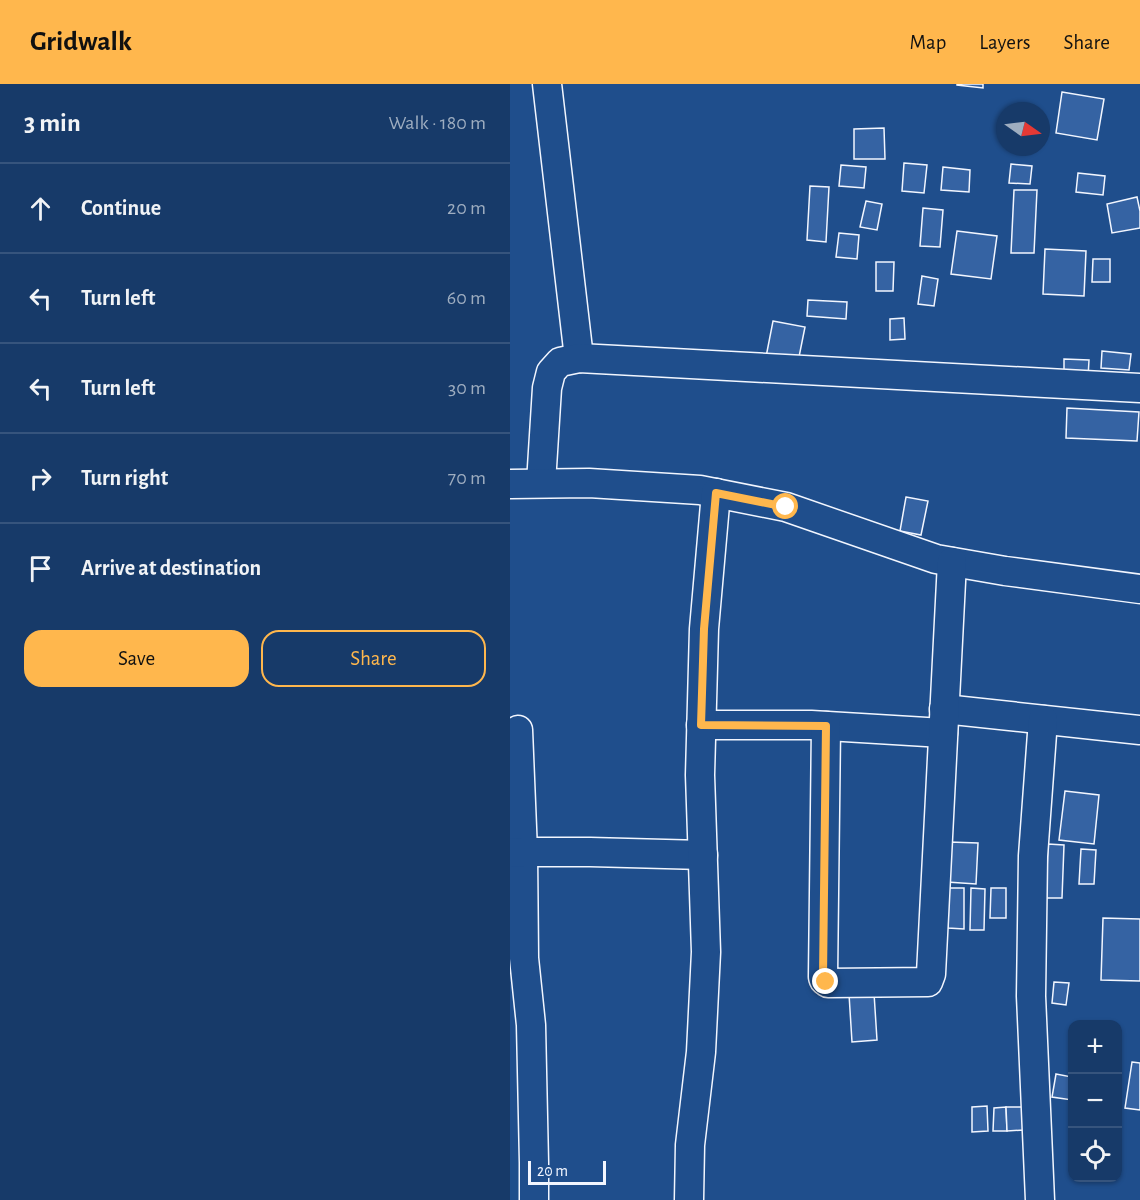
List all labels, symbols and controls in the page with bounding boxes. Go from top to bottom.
text: Gridwalk [30,28,132,56]
text: Map [910,32,946,53]
text: Layers [979,32,1030,53]
text: Share [1063,32,1110,53]
north arrow [996,102,1050,156]
text: 3 min [24,110,81,136]
text: Walk · 180 m [389,113,486,133]
icon: ahead [24,192,57,225]
text: Continue [81,197,161,219]
text: 20 m [447,198,486,218]
icon: left [24,282,57,315]
text: Turn left [81,287,155,309]
text: 60 m [447,288,486,308]
icon: left [24,372,57,405]
text: Turn left [81,377,155,399]
text: 30 m [448,378,486,398]
icon: right [24,462,57,495]
text: Turn right [81,467,168,489]
text: 70 m [448,468,486,488]
route start [772,493,798,519]
icon: arrive [24,552,57,585]
text: Arrive at destination [81,557,261,579]
button: Save [24,630,249,687]
button: Share [261,630,486,687]
route end [812,968,838,994]
map controls [1068,1020,1122,1182]
button: + [1068,1020,1122,1074]
button: − [1068,1074,1122,1128]
button: locate [1068,1128,1122,1182]
scale bar [528,1158,606,1186]
text: 20 m [537,1163,568,1179]

